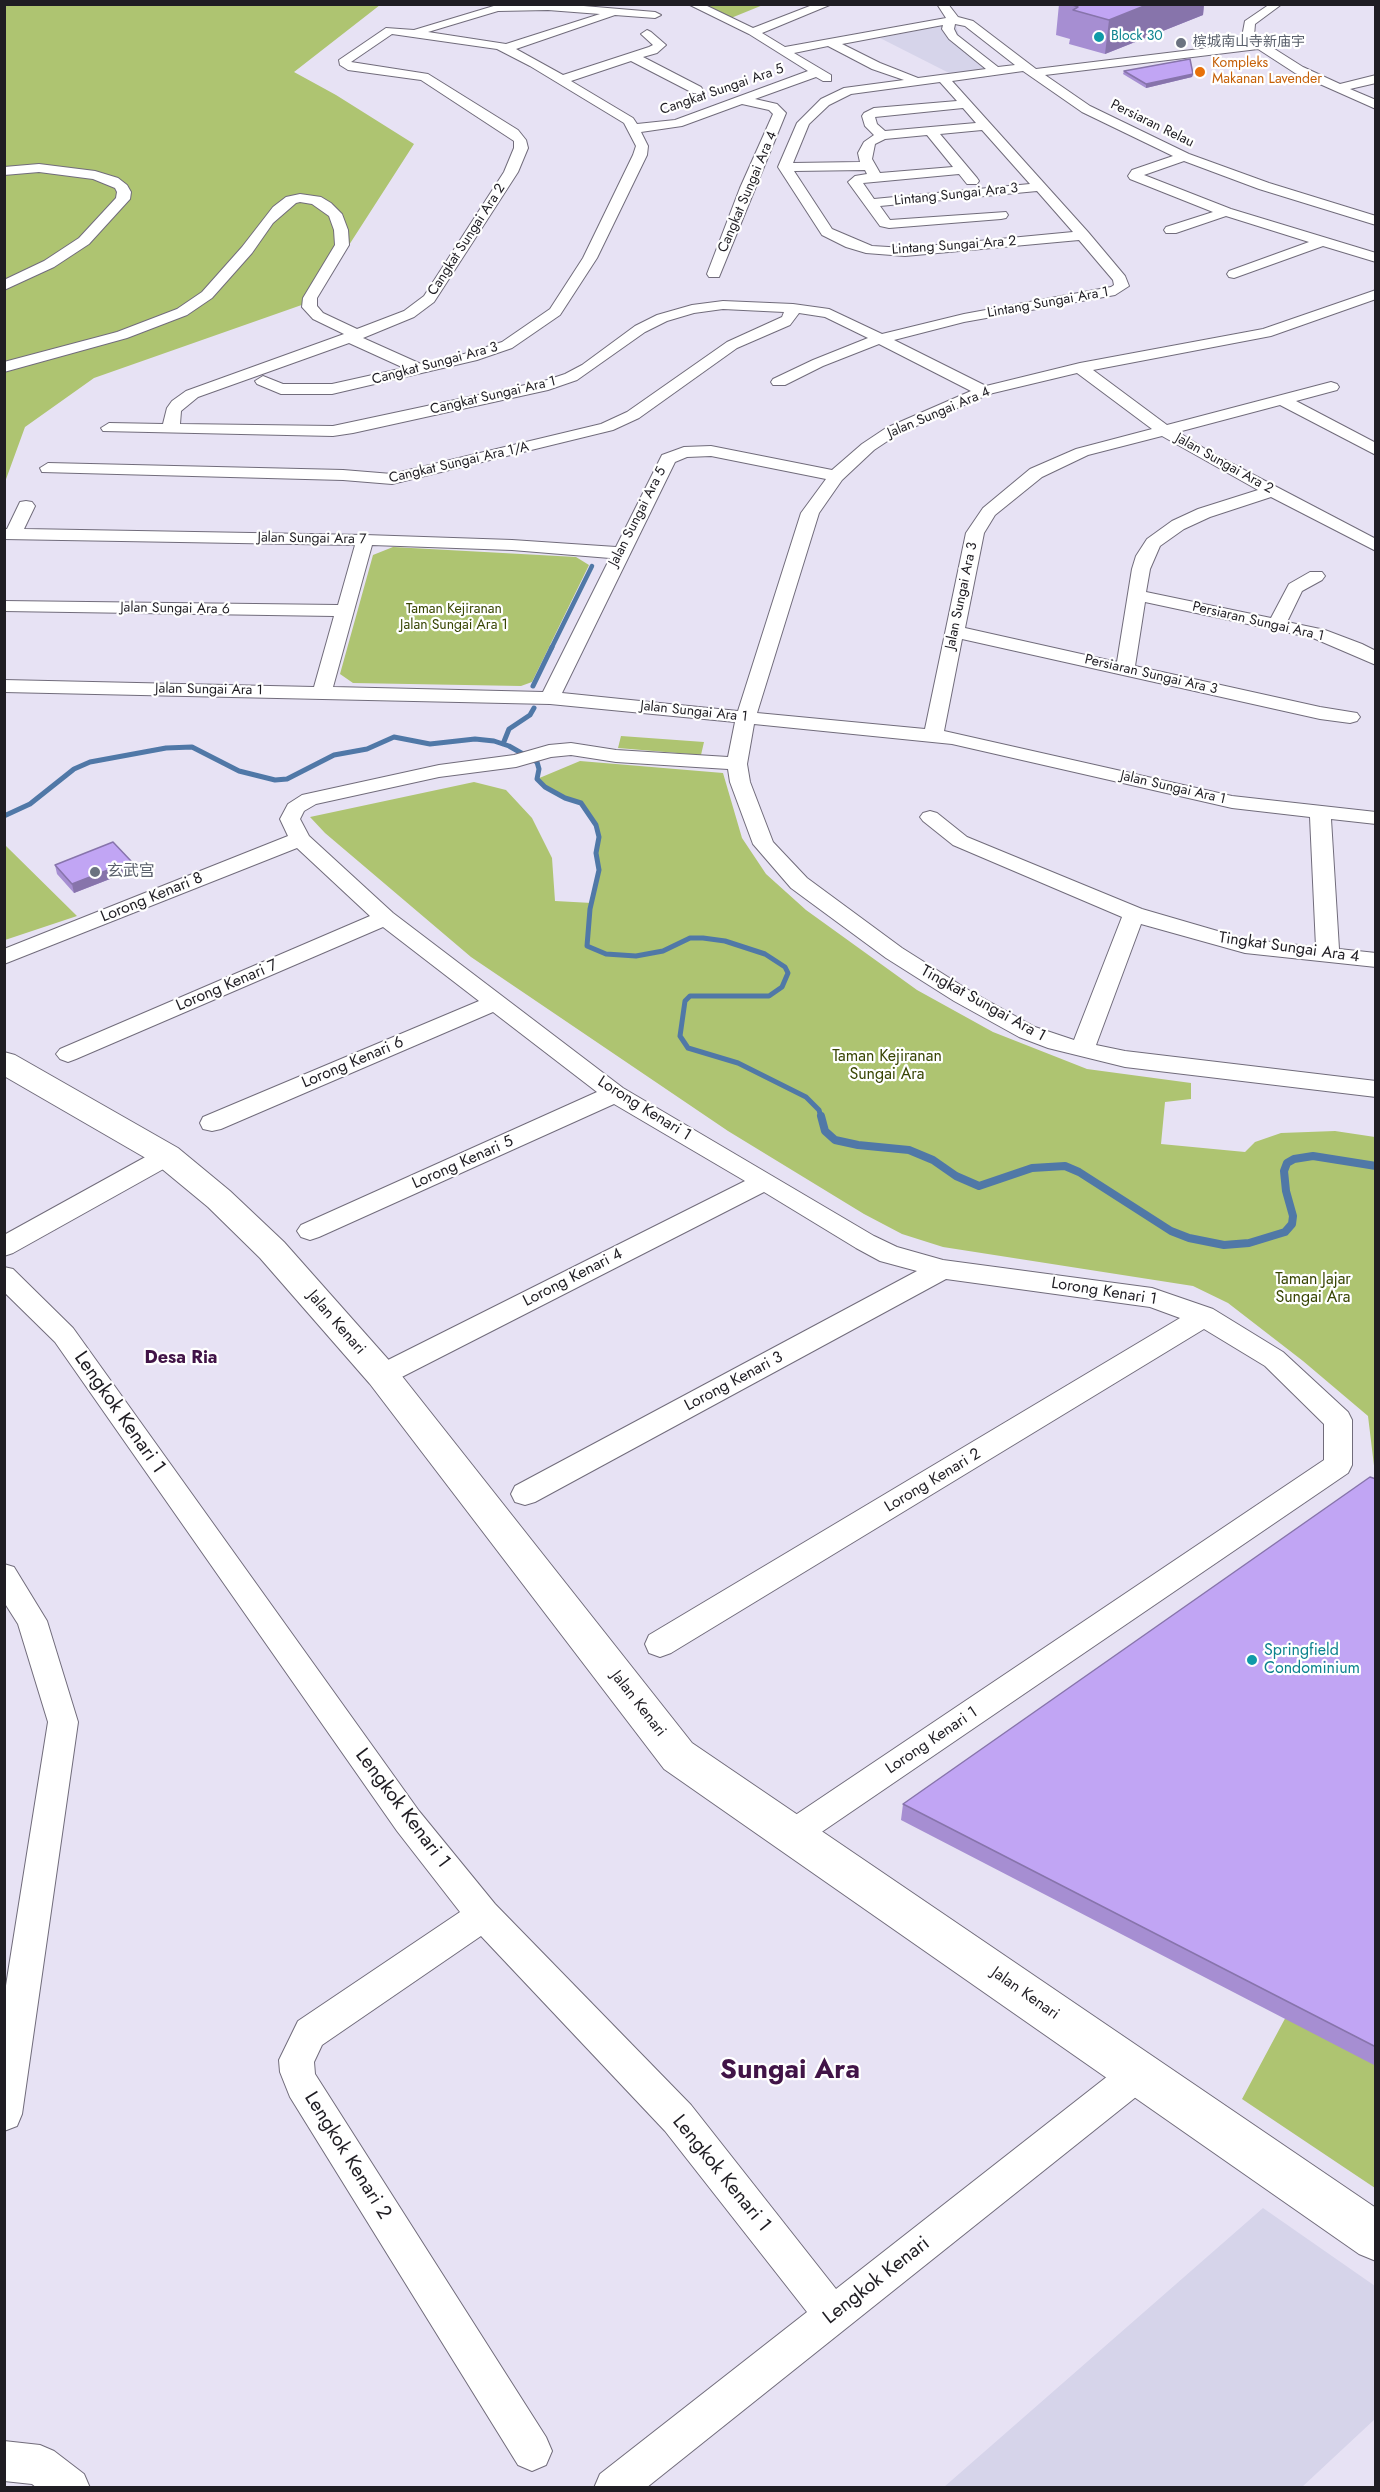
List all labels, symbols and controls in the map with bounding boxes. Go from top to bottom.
place label: Block 30 [1111,29,1163,45]
marker: Block 30 [1092,30,1106,44]
place label: 槟城南山寺新庙宇 [1193,35,1305,51]
marker: 槟城南山寺新庙宇 [1174,36,1188,50]
place label: Kompleks Makanan Lavender [1212,56,1322,88]
street label: Cangkat Sungai Ara 5 [658,61,786,119]
marker: Kompleks Makanan Lavender [1193,65,1207,79]
street label: Persiaran Relau [1108,97,1196,151]
street label: Cangkat Sungai Ara 4 [715,129,781,255]
street label: Lintang Sungai Ara 3 [893,180,1019,210]
street label: Cangkat Sungai Ara 2 [425,181,509,299]
street label: Lintang Sungai Ara 2 [891,233,1017,259]
street label: Lintang Sungai Ara 1 [986,284,1110,322]
street label: Cangkat Sungai Ara 3 [370,339,500,389]
street label: Cangkat Sungai Ara 1 [429,373,557,419]
street label: Jalan Sungai Ara 4 [885,384,993,442]
street label: Jalan Sungai Ara 2 [1172,430,1276,498]
street label: Cangkat Sungai Ara 1/A [387,439,531,487]
street label: Jalan Sungai Ara 5 [606,464,670,570]
street label: Jalan Sungai Ara 7 [257,530,367,548]
street label: Jalan Sungai Ara 3 [942,541,982,651]
street label: Persiaran Sungai Ara 1 [1191,599,1325,645]
street label: Jalan Sungai Ara 6 [120,600,230,618]
park label: Taman Kejiranan Jalan Sungai Ara 1 [400,602,508,634]
street label: Persiaran Sungai Ara 3 [1083,652,1219,698]
street label: Jalan Sungai Ara 1 [155,681,263,699]
street label: Jalan Sungai Ara 1 [640,698,748,726]
street label: Jalan Sungai Ara 1 [1119,768,1227,808]
place label: 玄武宫 [107,862,155,882]
marker: 玄武宫 [88,865,102,879]
street label: Lorong Kenari 8 [98,869,206,927]
street label: Tingkat Sungai Ara 4 [1217,929,1361,967]
street label: Lorong Kenari 7 [174,956,280,1016]
street label: Tingkat Sungai Ara 1 [917,962,1049,1046]
street label: Lorong Kenari 6 [299,1033,407,1093]
park label: Taman Kejiranan Sungai Ara [832,1047,942,1085]
street label: Lorong Kenari 1 [594,1073,694,1145]
street label: Lorong Kenari 5 [409,1132,517,1194]
street label: Lorong Kenari 4 [520,1245,626,1311]
park label: Taman Jajar Sungai Ara [1275,1270,1351,1308]
street label: Lorong Kenari 1 [1050,1274,1158,1310]
street label: Jalan Kenari [303,1287,369,1359]
street label: Lengkok Kenari 1 [68,1347,170,1479]
district label: Desa Ria [144,1348,218,1370]
street label: Lorong Kenari 3 [682,1348,786,1416]
street label: Lorong Kenari 2 [881,1445,985,1517]
place label: Springfield Condominium [1264,1641,1360,1679]
marker: Springfield Condominium [1245,1653,1259,1667]
street label: Jalan Kenari [606,1667,670,1741]
street label: Lorong Kenari 1 [882,1703,982,1779]
street label: Lengkok Kenari 1 [349,1744,455,1874]
street label: Jalan Kenari [987,1964,1063,2024]
district label: Sungai Ara [720,2055,860,2087]
street label: Lengkok Kenari 2 [298,2088,396,2224]
street label: Lengkok Kenari 1 [666,2111,776,2237]
street label: Lengkok Kenari [819,2232,935,2330]

